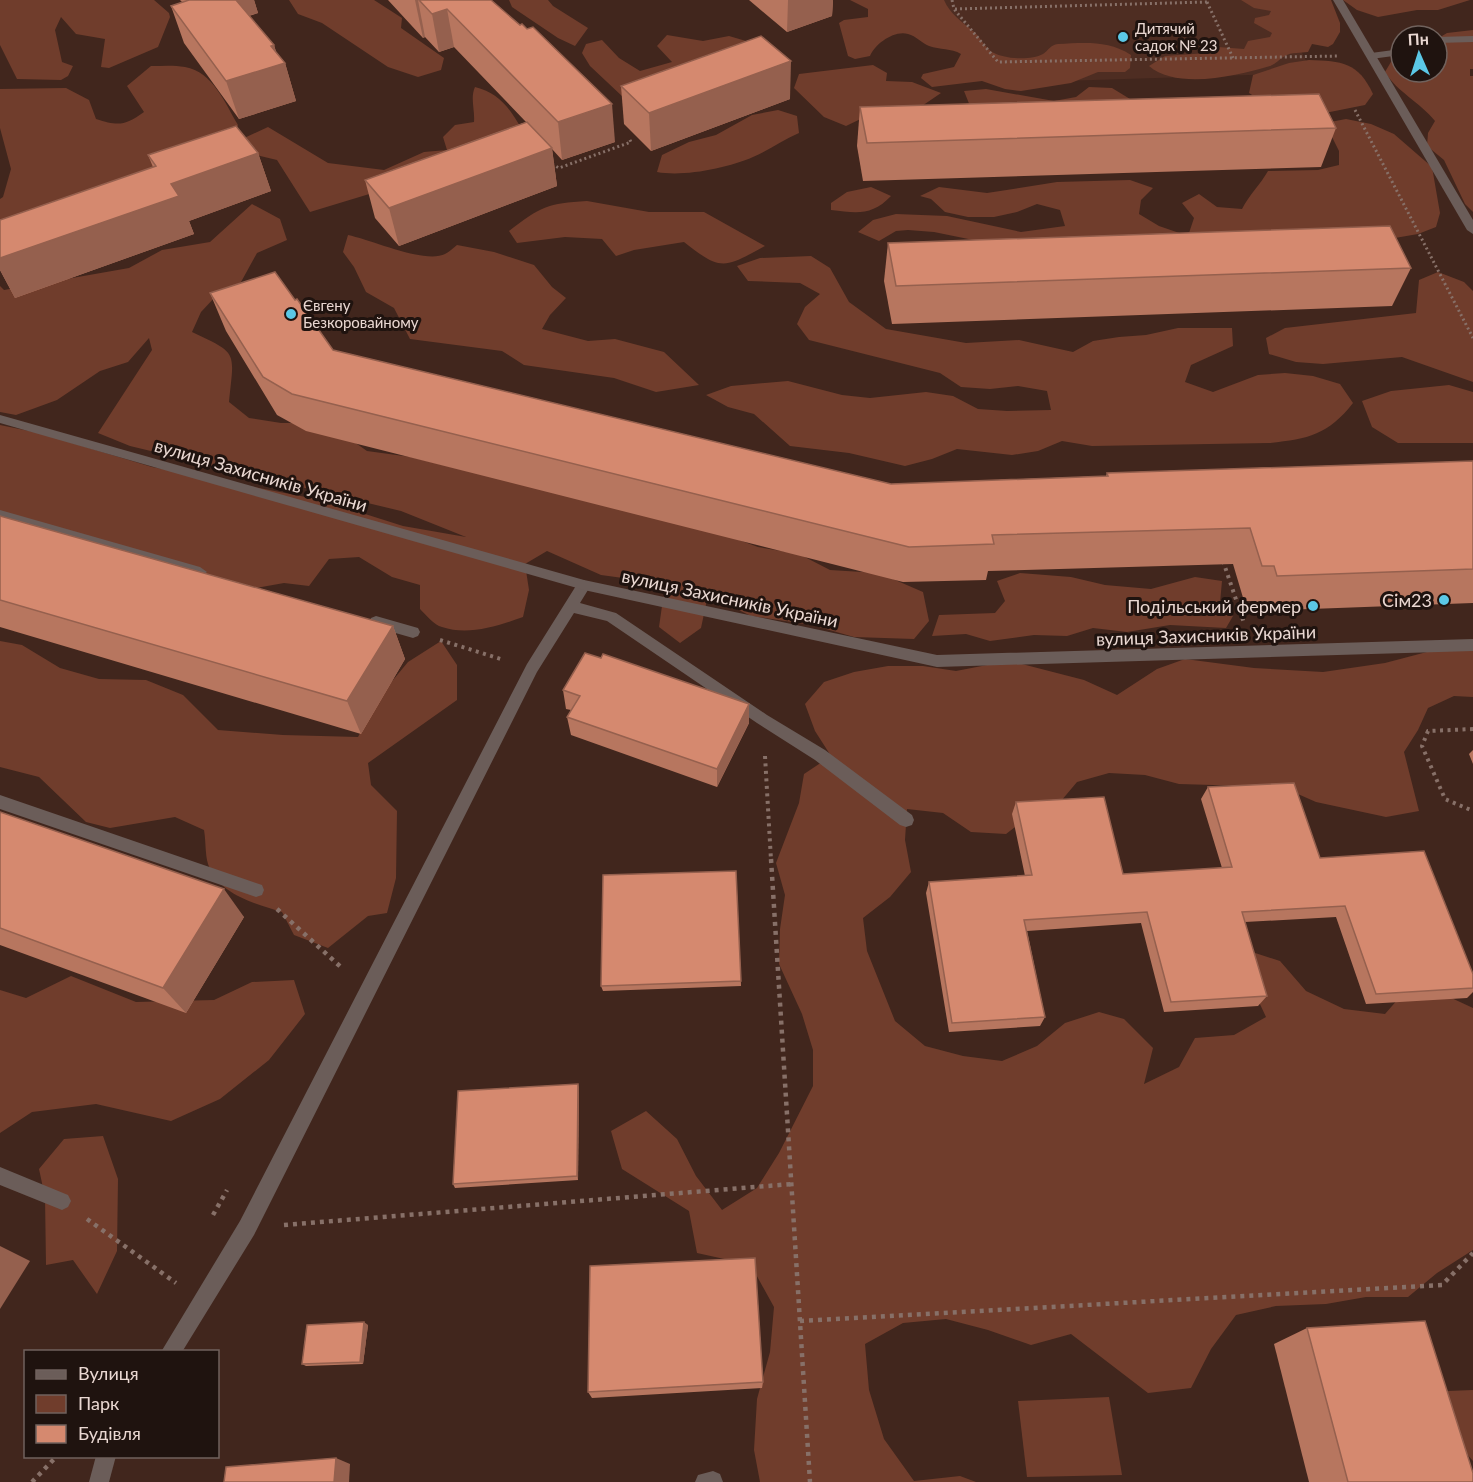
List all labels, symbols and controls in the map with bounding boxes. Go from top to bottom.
place label: Дитячий садок № 23 [1135,19,1217,54]
north arrow [1389,24,1449,84]
text: Пн [1407,28,1429,49]
marker: Дитячий садок № 23 [1116,30,1130,44]
place label: Євгену Безкоровайному [303,296,419,331]
marker: Євгену Безкоровайному [284,307,298,321]
street label: вулиця Захисників України [152,434,370,516]
street label: вулиця Захисників України [620,564,840,632]
place label: Сім23 [1382,589,1432,611]
marker: Сім23 [1437,593,1451,607]
place label: Подільський фермер [1127,595,1301,617]
marker: Подільський фермер [1306,599,1320,613]
street label: вулиця Захисників України [1096,620,1316,650]
legend [24,1350,219,1458]
text: Вулиця [78,1362,139,1384]
text: Парк [78,1392,120,1414]
text: Будівля [78,1422,141,1444]

